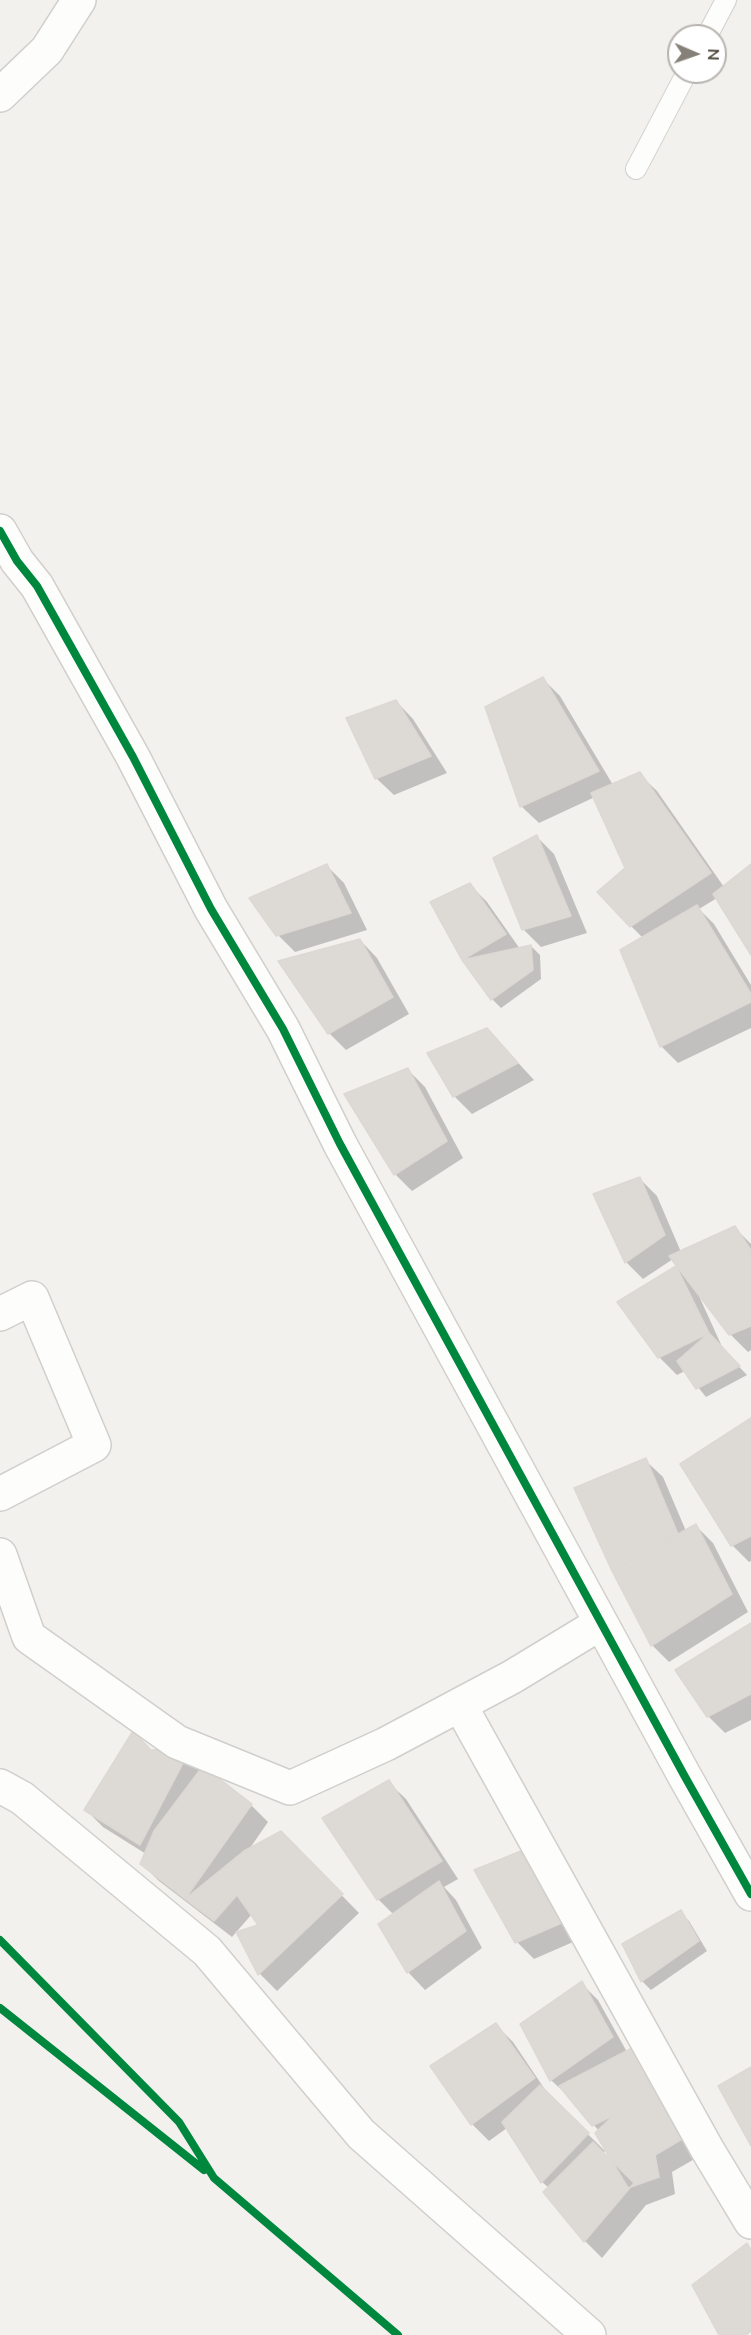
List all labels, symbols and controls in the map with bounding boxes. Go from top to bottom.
north arrow [667,24,727,84]
text: N [702,48,724,61]

